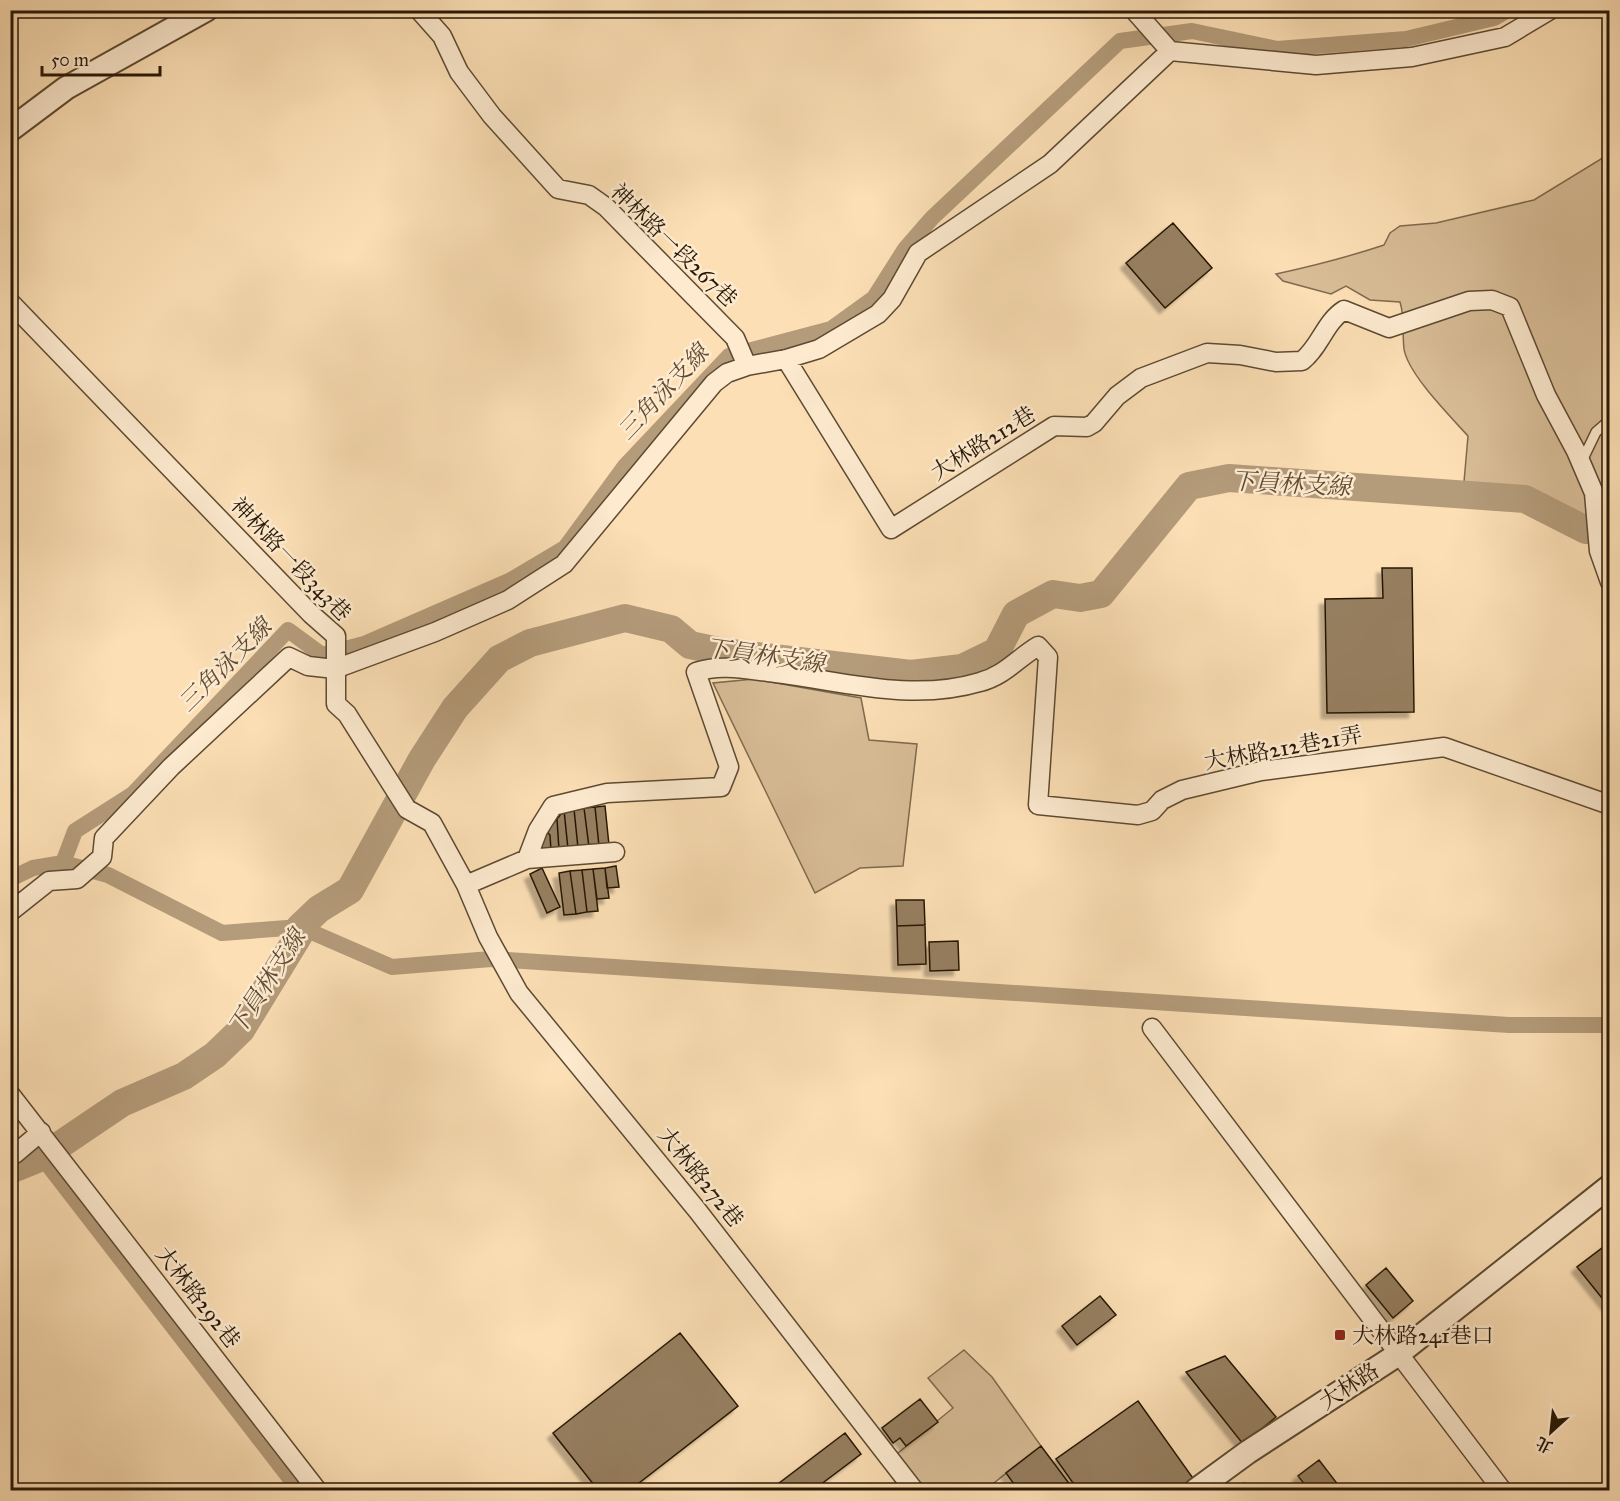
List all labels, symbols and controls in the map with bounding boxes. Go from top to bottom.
scale bar [42,39,160,77]
text: 50 m [51,49,89,71]
street label: 神林路一段267巷 [605,178,743,312]
water label: 三角泳支線 [611,336,717,446]
street label: 大林路212巷 [926,400,1040,486]
water label: 下員林支線 [1230,466,1355,502]
street label: 神林路一段343巷 [225,491,357,627]
water label: 三角泳支線 [172,610,280,718]
water label: 下員林支線 [703,633,829,680]
street label: 大林路212巷21弄 [1202,721,1364,775]
water label: 下員林支線 [222,921,314,1040]
street label: 大林路272巷 [652,1122,750,1232]
street label: 大林路292巷 [150,1241,246,1353]
place label: 大林路241巷口 [1352,1322,1494,1349]
marker: 大林路241巷口 [1333,1328,1347,1342]
street label: 大林路 [1314,1357,1384,1415]
north arrow [1521,1402,1581,1462]
text: 北 [1533,1433,1556,1457]

